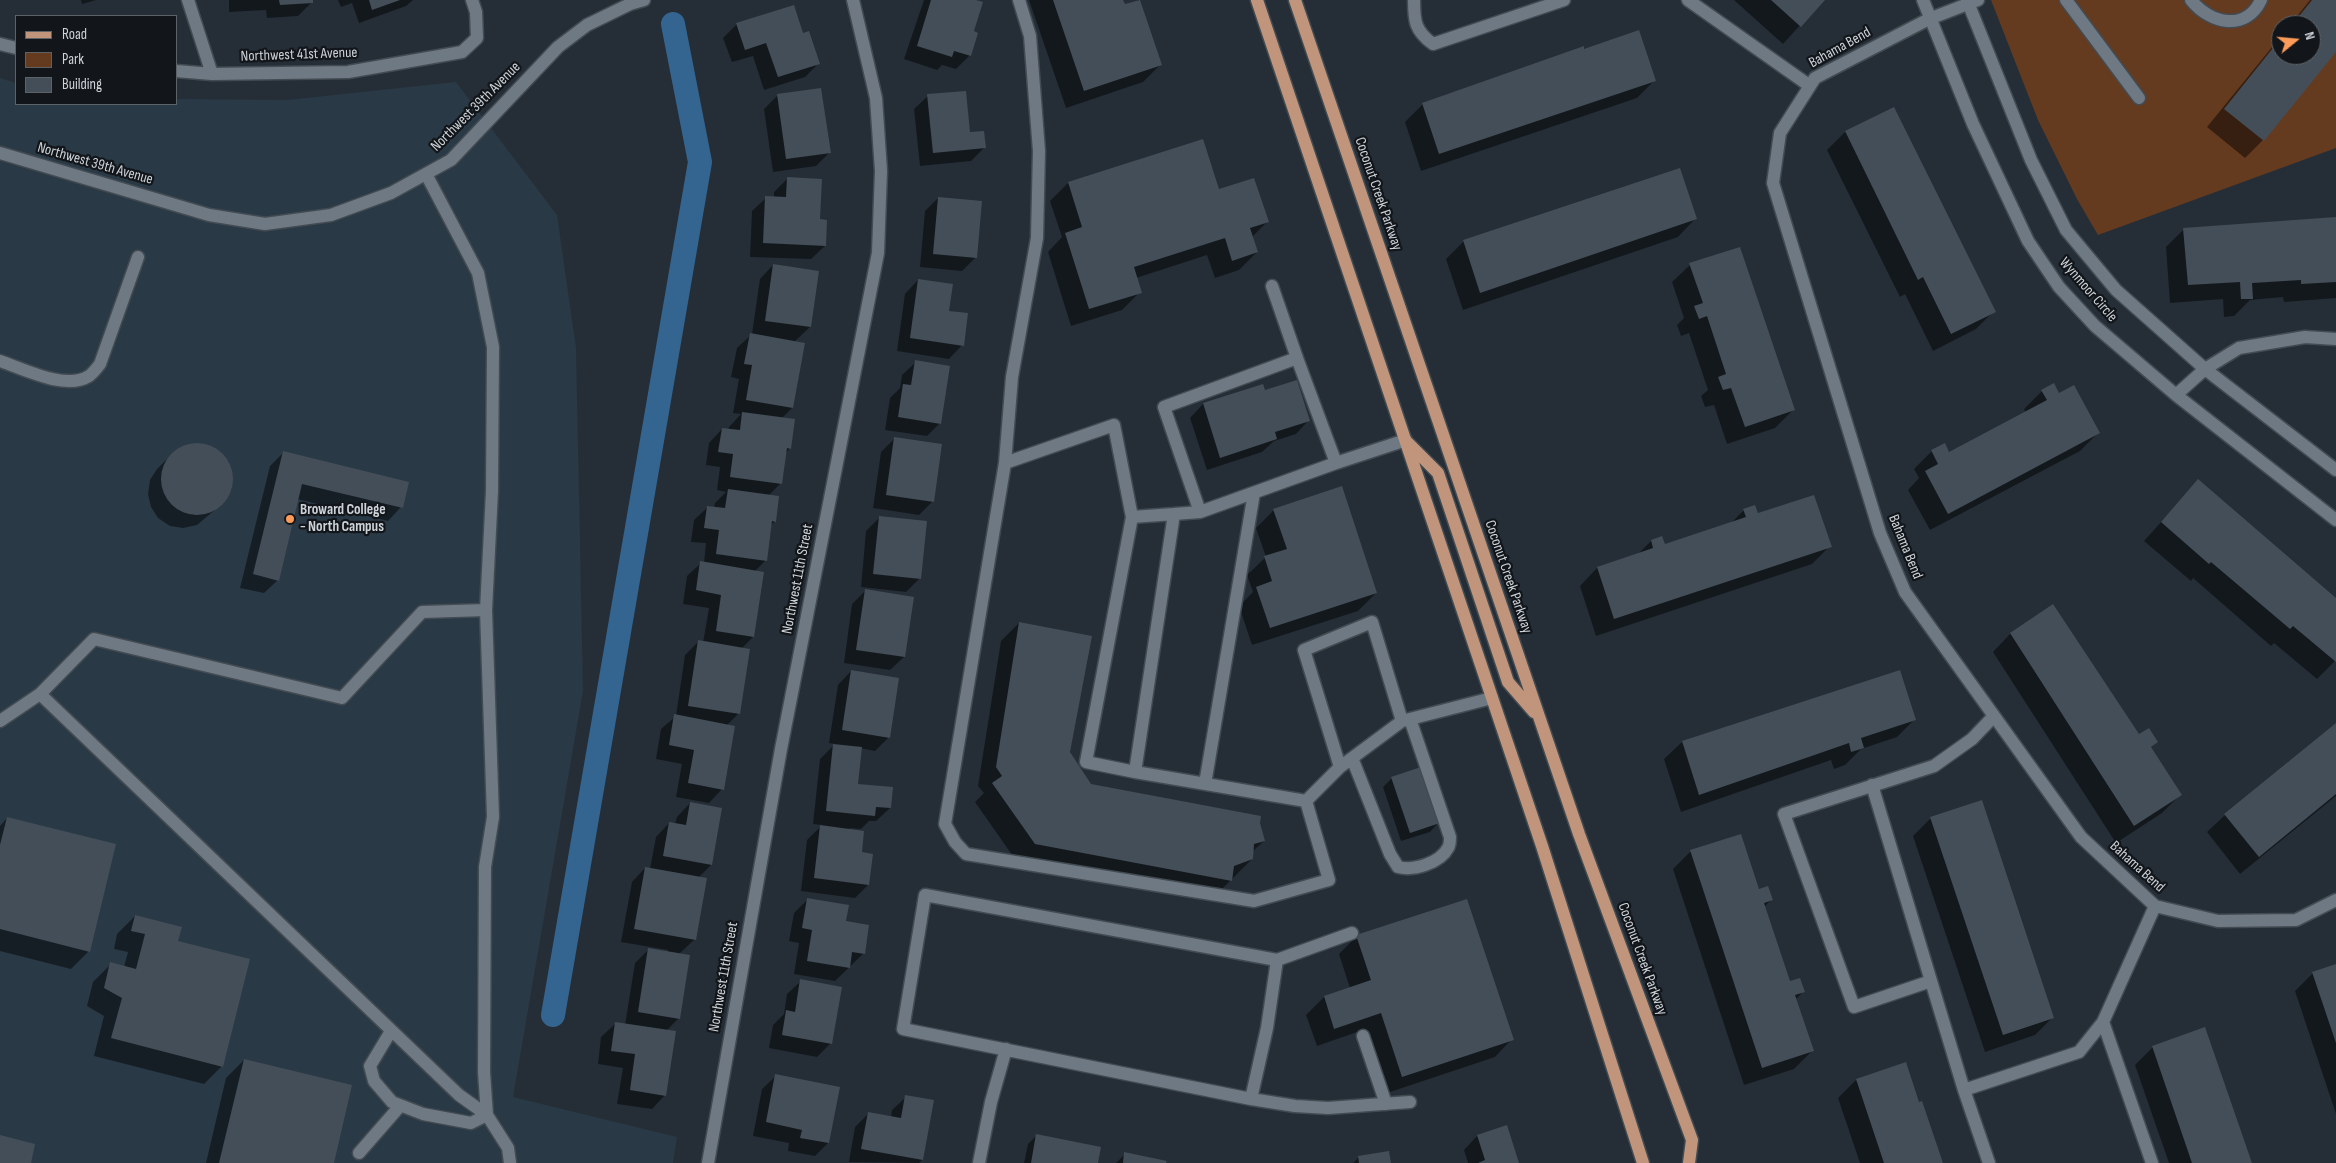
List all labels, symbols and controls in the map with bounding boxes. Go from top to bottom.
legend [15,15,178,105]
north arrow [2271,15,2321,65]
street label: Bahama Bend [1806,24,1874,72]
text: Road [62,25,87,44]
text: N [2301,30,2319,42]
street label: Northwest 41st Avenue [240,44,358,66]
text: Park [62,50,84,69]
street label: Northwest 39th Avenue [428,59,524,155]
text: Building [62,75,102,94]
street label: Coconut Creek Parkway [1350,135,1406,253]
street label: Northwest 39th Avenue [35,139,155,189]
street label: Wynmoor Circle [2055,254,2121,326]
place label: Broward College - North Campus [300,501,386,536]
street label: Bahama Bend [1884,512,1926,582]
marker: Broward College - North Campus [284,513,296,525]
street label: Coconut Creek Parkway [1480,518,1536,636]
street label: Northwest 11th Street [779,523,817,635]
street label: Bahama Bend [2106,838,2168,896]
street label: Coconut Creek Parkway [1613,900,1671,1018]
street label: Northwest 11th Street [705,921,743,1033]

